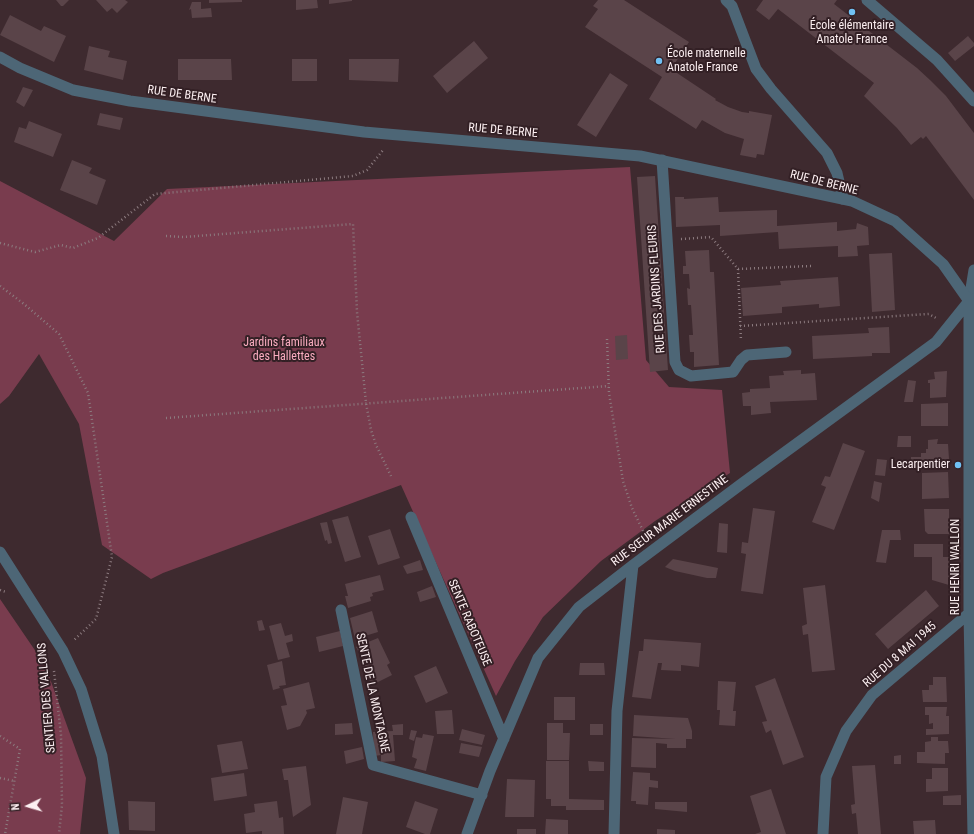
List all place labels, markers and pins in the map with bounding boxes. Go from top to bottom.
marker: École élémentaire Anatole France [847,7,857,17]
place label: École élémentaire Anatole France [810,19,894,47]
place label: École maternelle Anatole France [667,47,746,75]
marker: École maternelle Anatole France [654,56,664,66]
place label: Lecarpentier [891,458,950,472]
marker: Lecarpentier [953,460,963,470]

